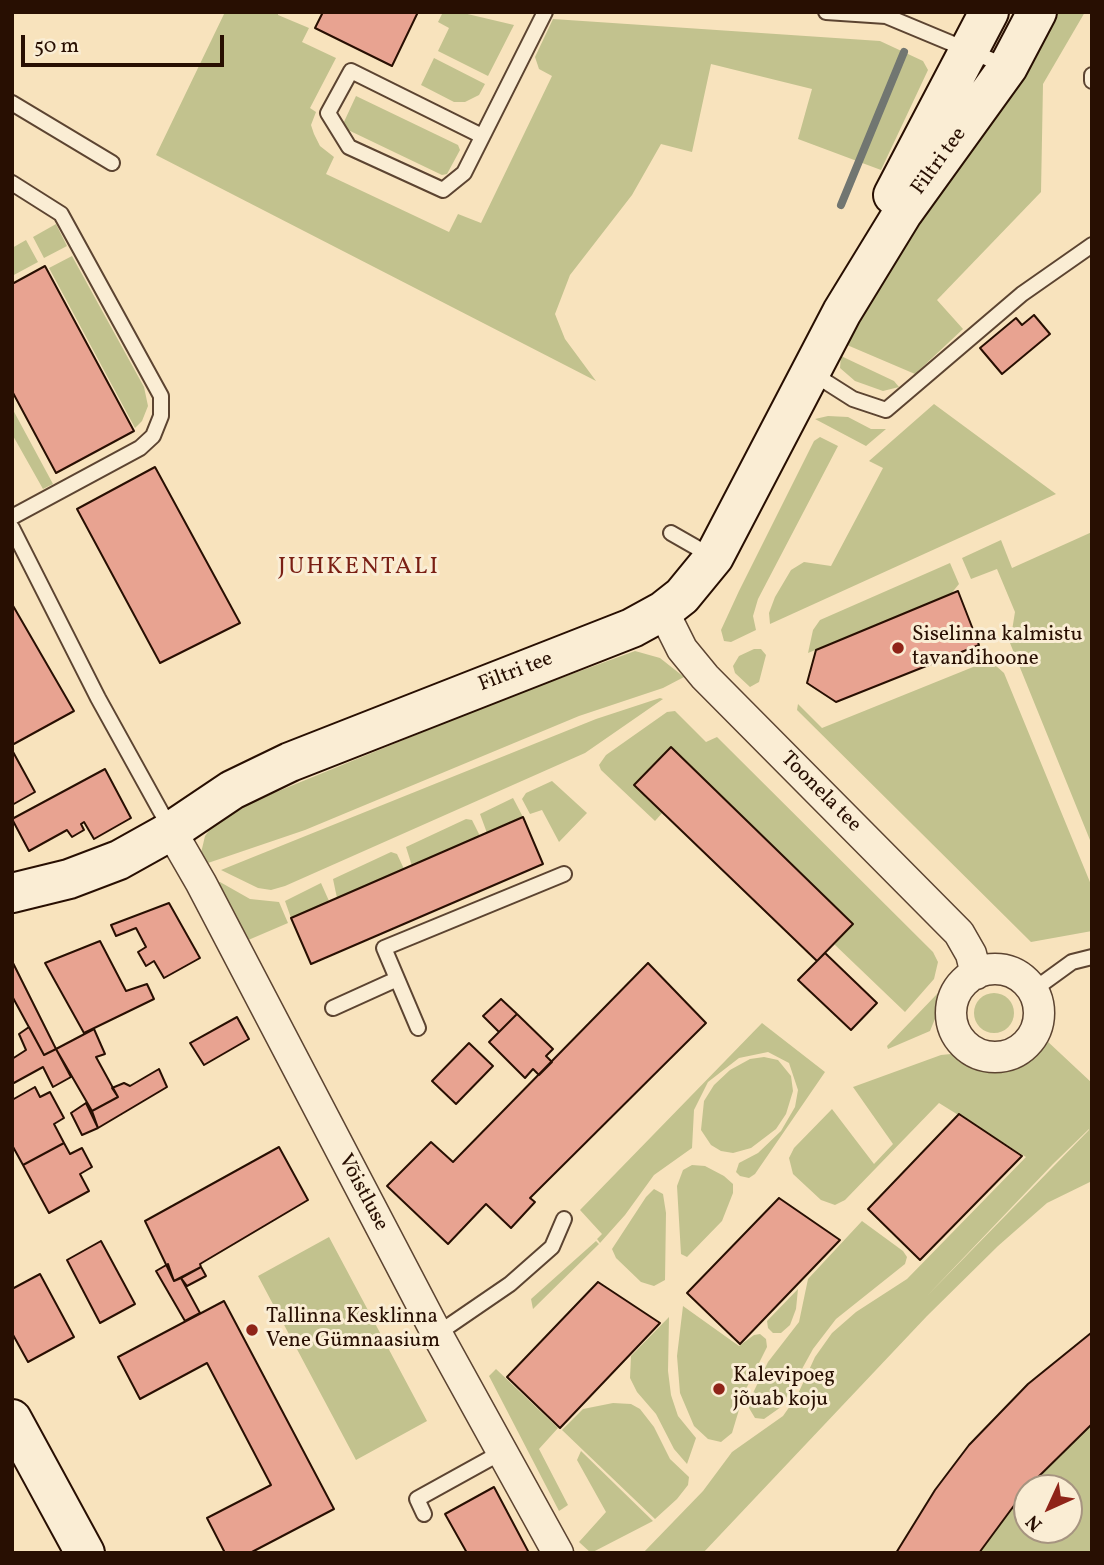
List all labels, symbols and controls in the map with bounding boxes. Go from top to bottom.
scale bar [24,21,228,65]
text: 50 m [34,32,79,61]
street label: Filtri tee [907,123,973,201]
district label: JUHKENTALI [279,555,439,583]
place label: Siselinna kalmistu tavandihoone [912,623,1082,673]
marker: Siselinna kalmistu tavandihoone [890,640,906,656]
street label: Filtri tee [475,647,557,699]
street label: Toonela tee [774,747,866,839]
street label: Võistluse [331,1150,393,1236]
place label: Tallinna Kesklinna Vene Gümnaasium [266,1305,440,1355]
marker: Tallinna Kesklinna Vene Gümnaasium [244,1322,260,1338]
place label: Kalevipoeg jõuab koju [733,1364,835,1414]
marker: Kalevipoeg jõuab koju [711,1381,727,1397]
north arrow [1013,1474,1083,1544]
text: N [1021,1508,1049,1537]

